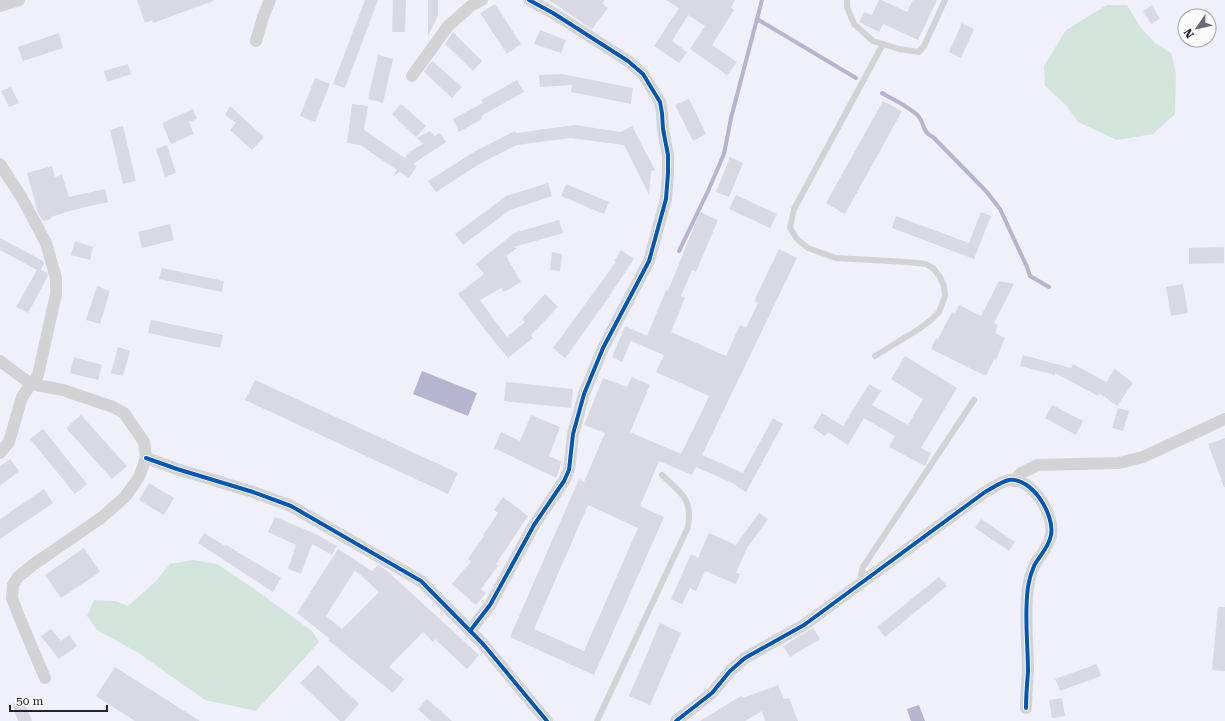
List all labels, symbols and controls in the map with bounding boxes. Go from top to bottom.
north arrow [1177,8,1217,48]
text: N [1181,26,1197,40]
scale bar [10,687,107,713]
text: 50 m [16,694,43,708]

